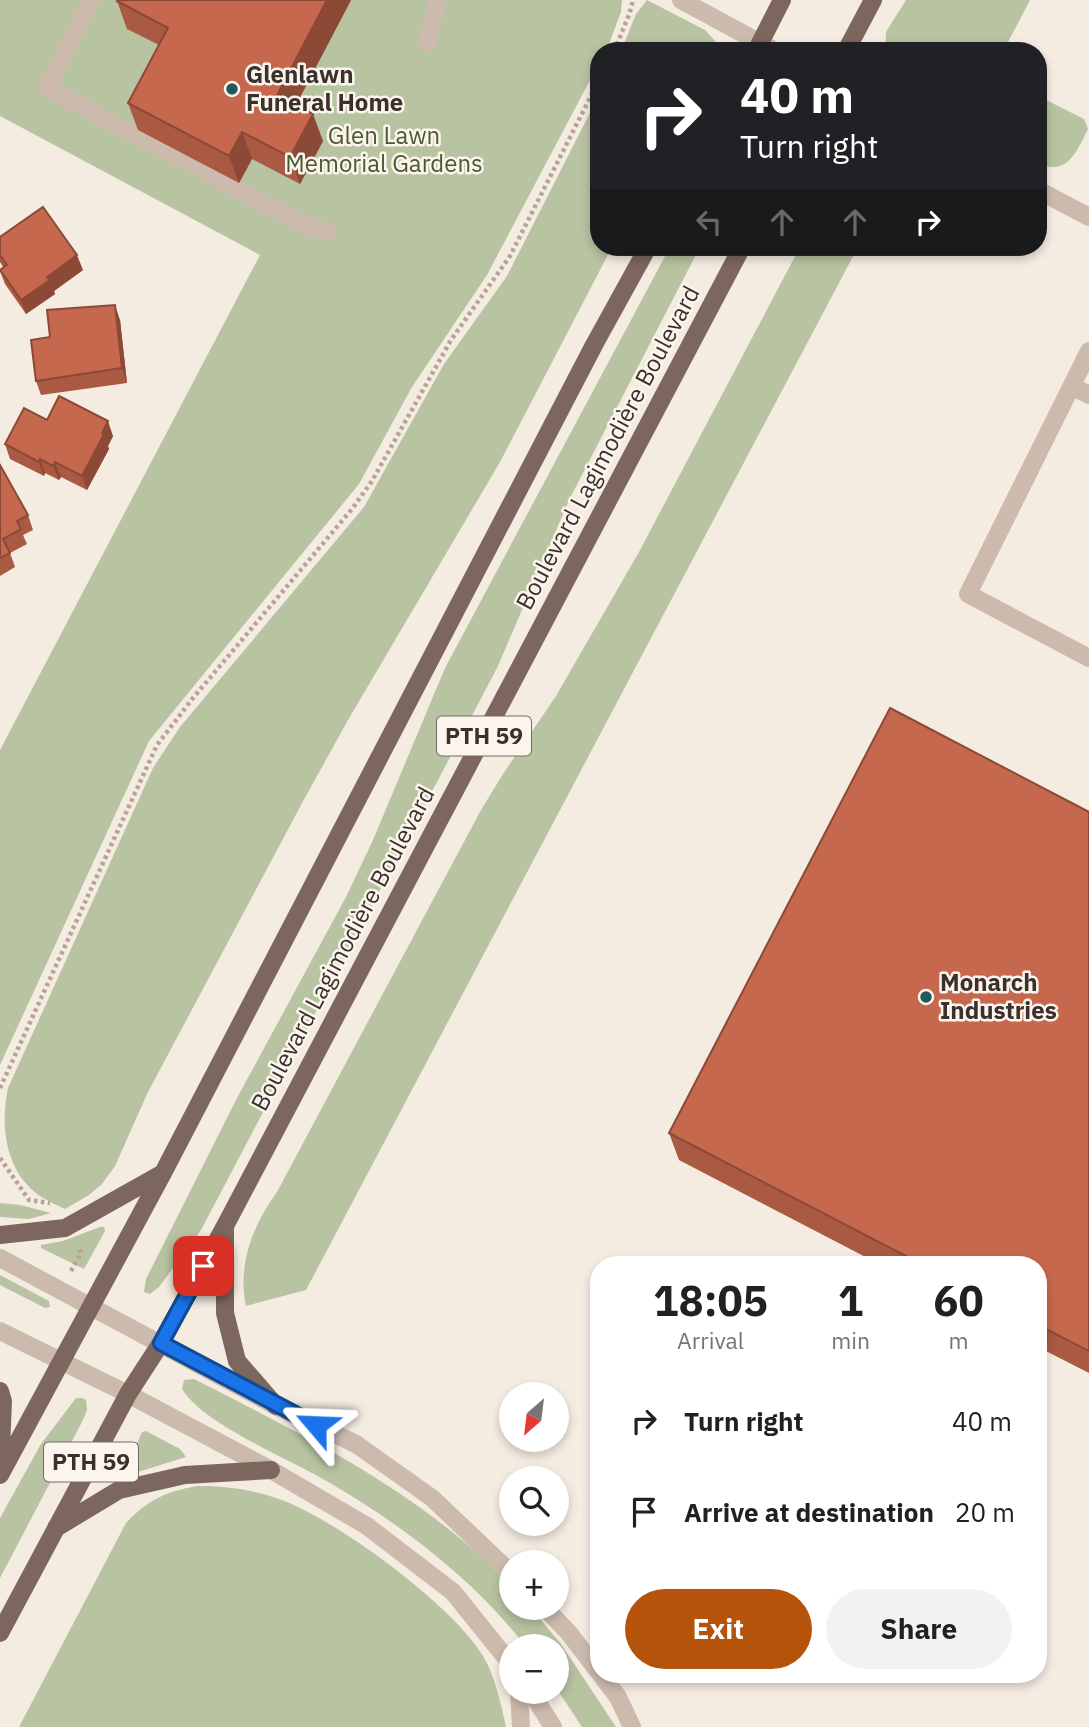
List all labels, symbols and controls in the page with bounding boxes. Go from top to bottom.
place label: Glenlawn Funeral Home [246,58,403,118]
text: 40 m [740,63,854,126]
icon: right [625,70,716,161]
marker: Glenlawn Funeral Home [224,81,240,97]
park label: Glen Lawn Memorial Gardens [285,119,483,179]
text: Turn right [740,125,878,167]
icon: left [690,203,728,241]
icon: ahead [763,203,801,241]
icon: ahead [836,203,874,241]
icon: right [909,203,947,241]
street label: Boulevard Lagimodière Boulevard [508,280,706,615]
road number: PTH 59 [437,716,531,756]
street label: Boulevard Lagimodière Boulevard [243,781,441,1116]
place label: Monarch Industries [940,966,1057,1026]
marker: Monarch Industries [918,989,934,1005]
pin [173,1236,233,1296]
icon: arrive [184,1247,222,1285]
text: 18:05 [653,1273,768,1328]
text: 1 [838,1273,863,1328]
text: 60 [933,1273,984,1328]
text: Arrival [677,1325,744,1355]
text: min [831,1325,870,1355]
text: m [948,1325,969,1355]
north arrow [499,1382,569,1452]
map controls [499,1382,569,1704]
position arrow [279,1388,353,1462]
icon: right [625,1402,663,1440]
text: Turn right [684,1404,803,1438]
text: 40 m [952,1404,1012,1438]
road number: PTH 59 [44,1442,138,1482]
button: search [499,1466,569,1536]
icon: arrive [625,1493,663,1531]
text: Arrive at destination [684,1495,934,1529]
text: 20 m [955,1495,1015,1529]
button: + [499,1550,569,1620]
button: Exit [625,1589,812,1669]
button: Share [826,1589,1012,1669]
button: − [499,1634,569,1704]

